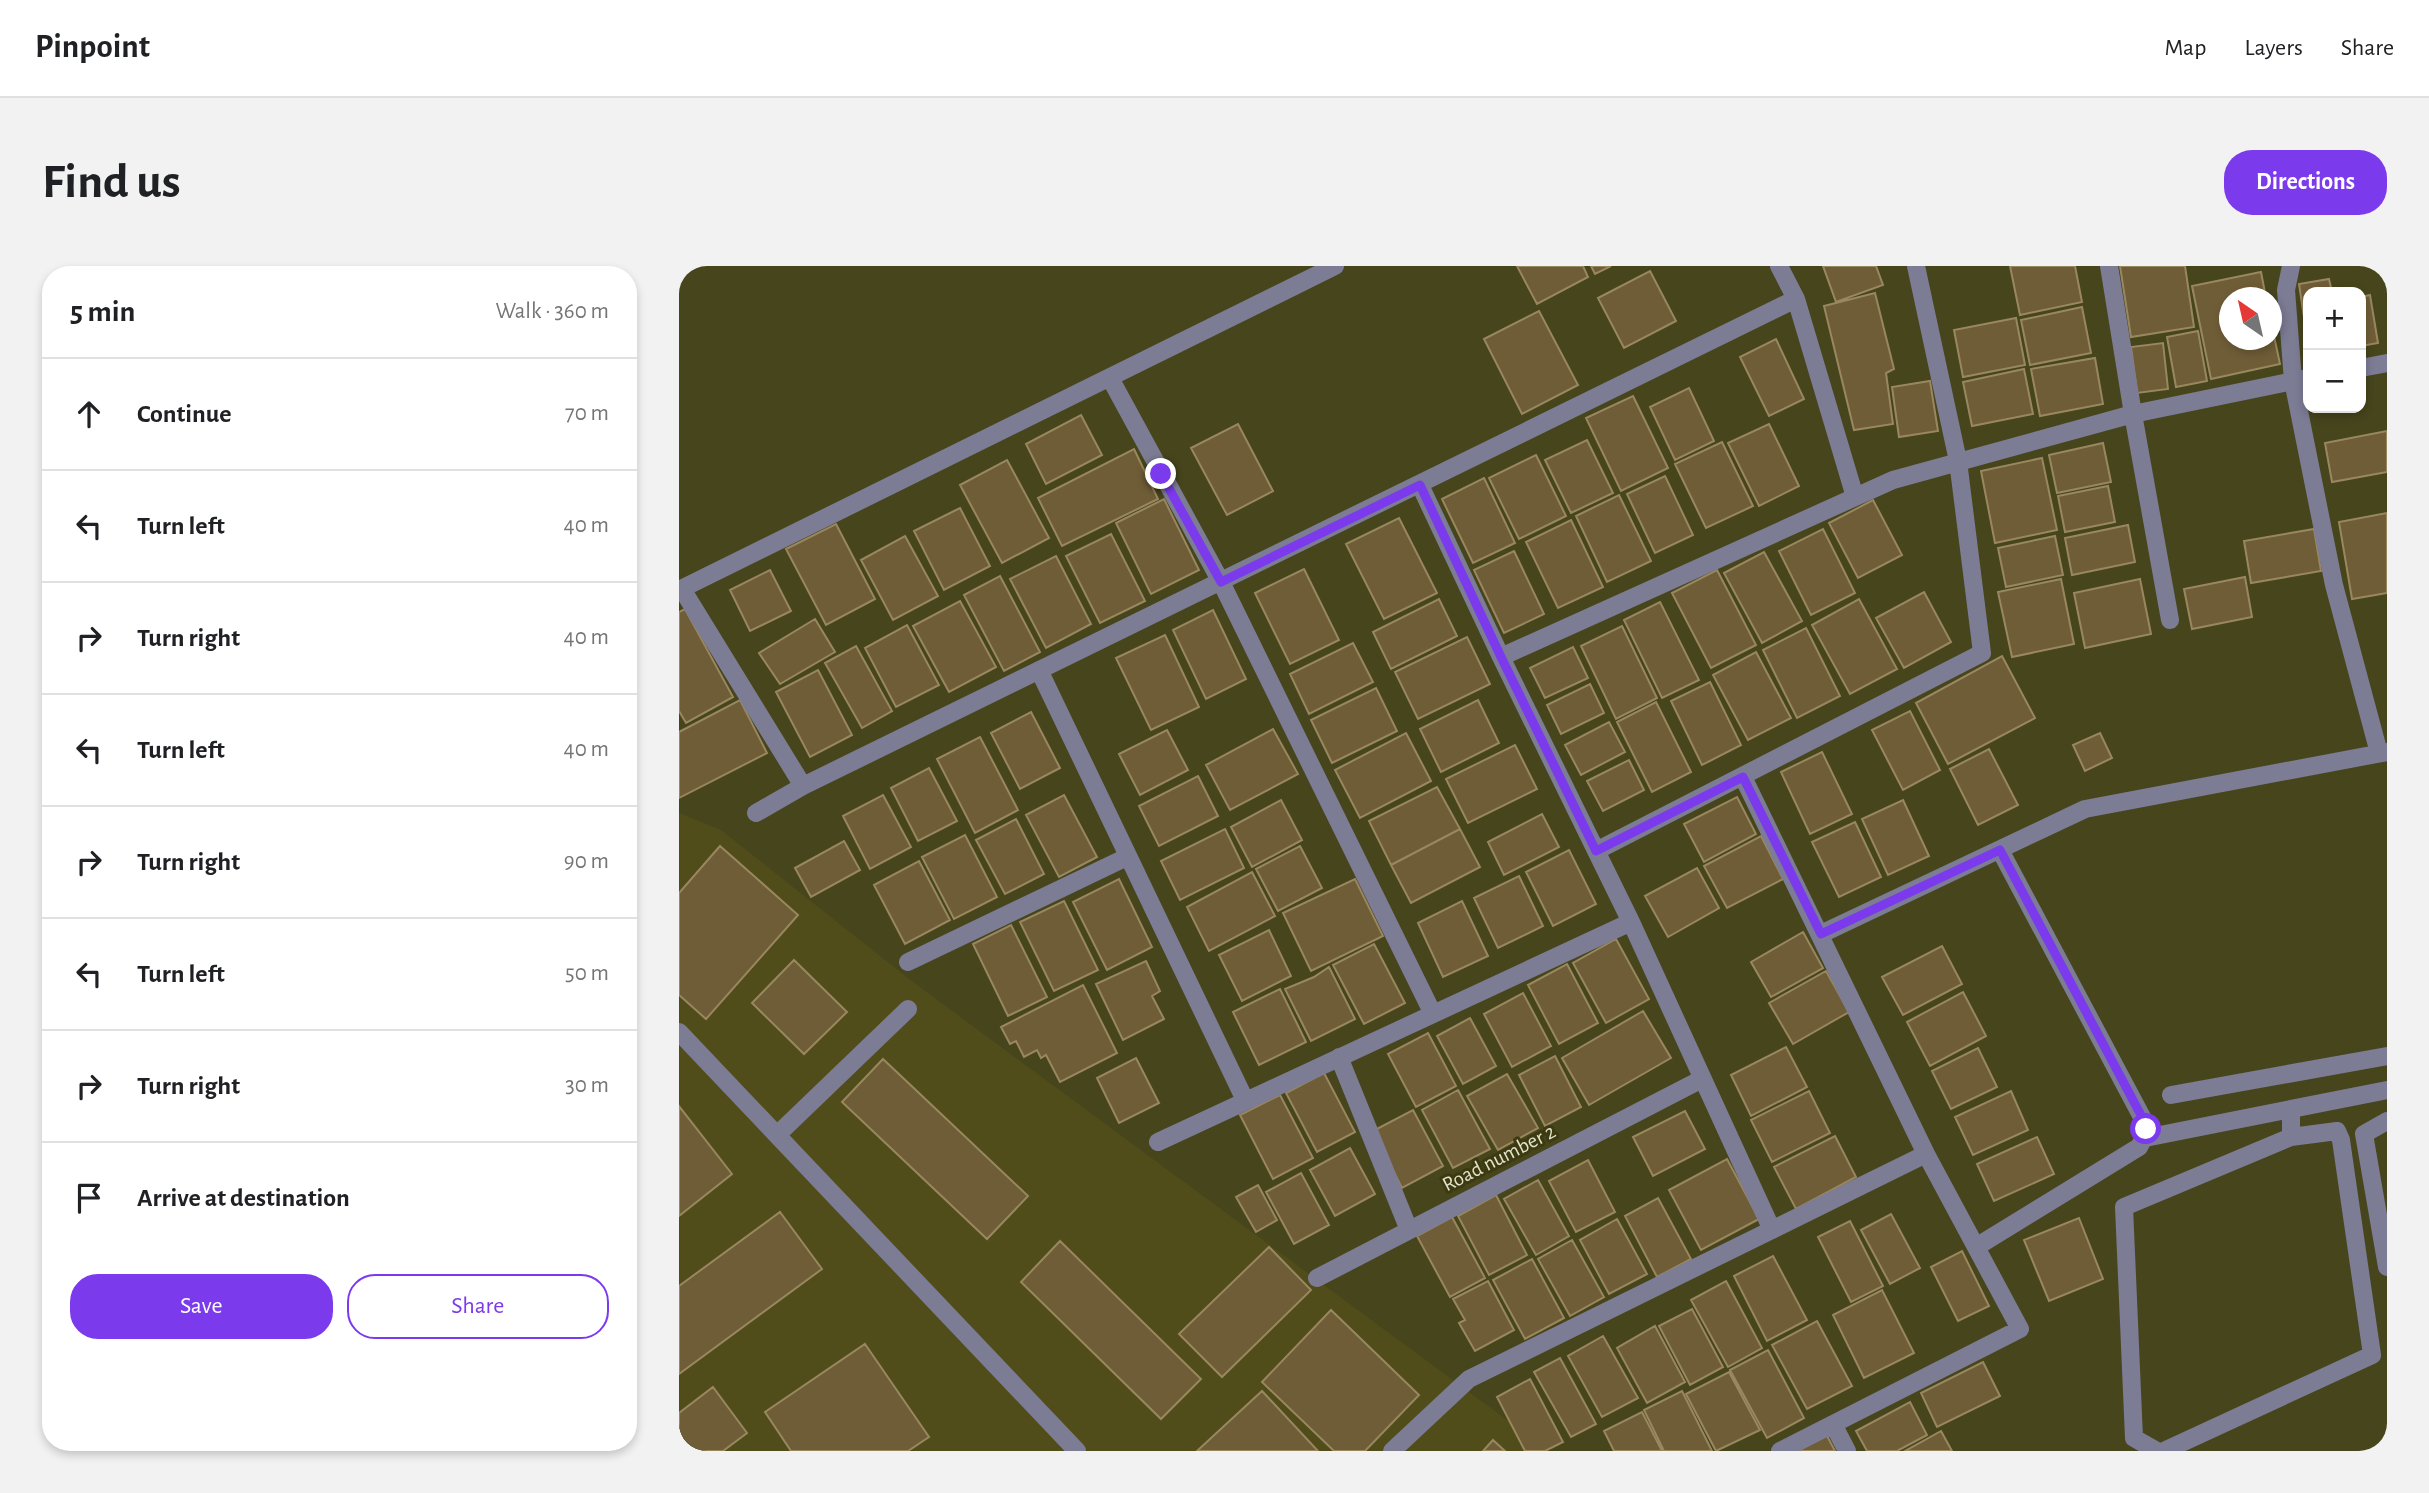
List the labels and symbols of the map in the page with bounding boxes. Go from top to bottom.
north arrow [2219,287,2282,350]
route end [1145,458,1176,489]
route start [2130,1113,2161,1144]
street label: Road number 2 [1439,1121,1559,1195]

